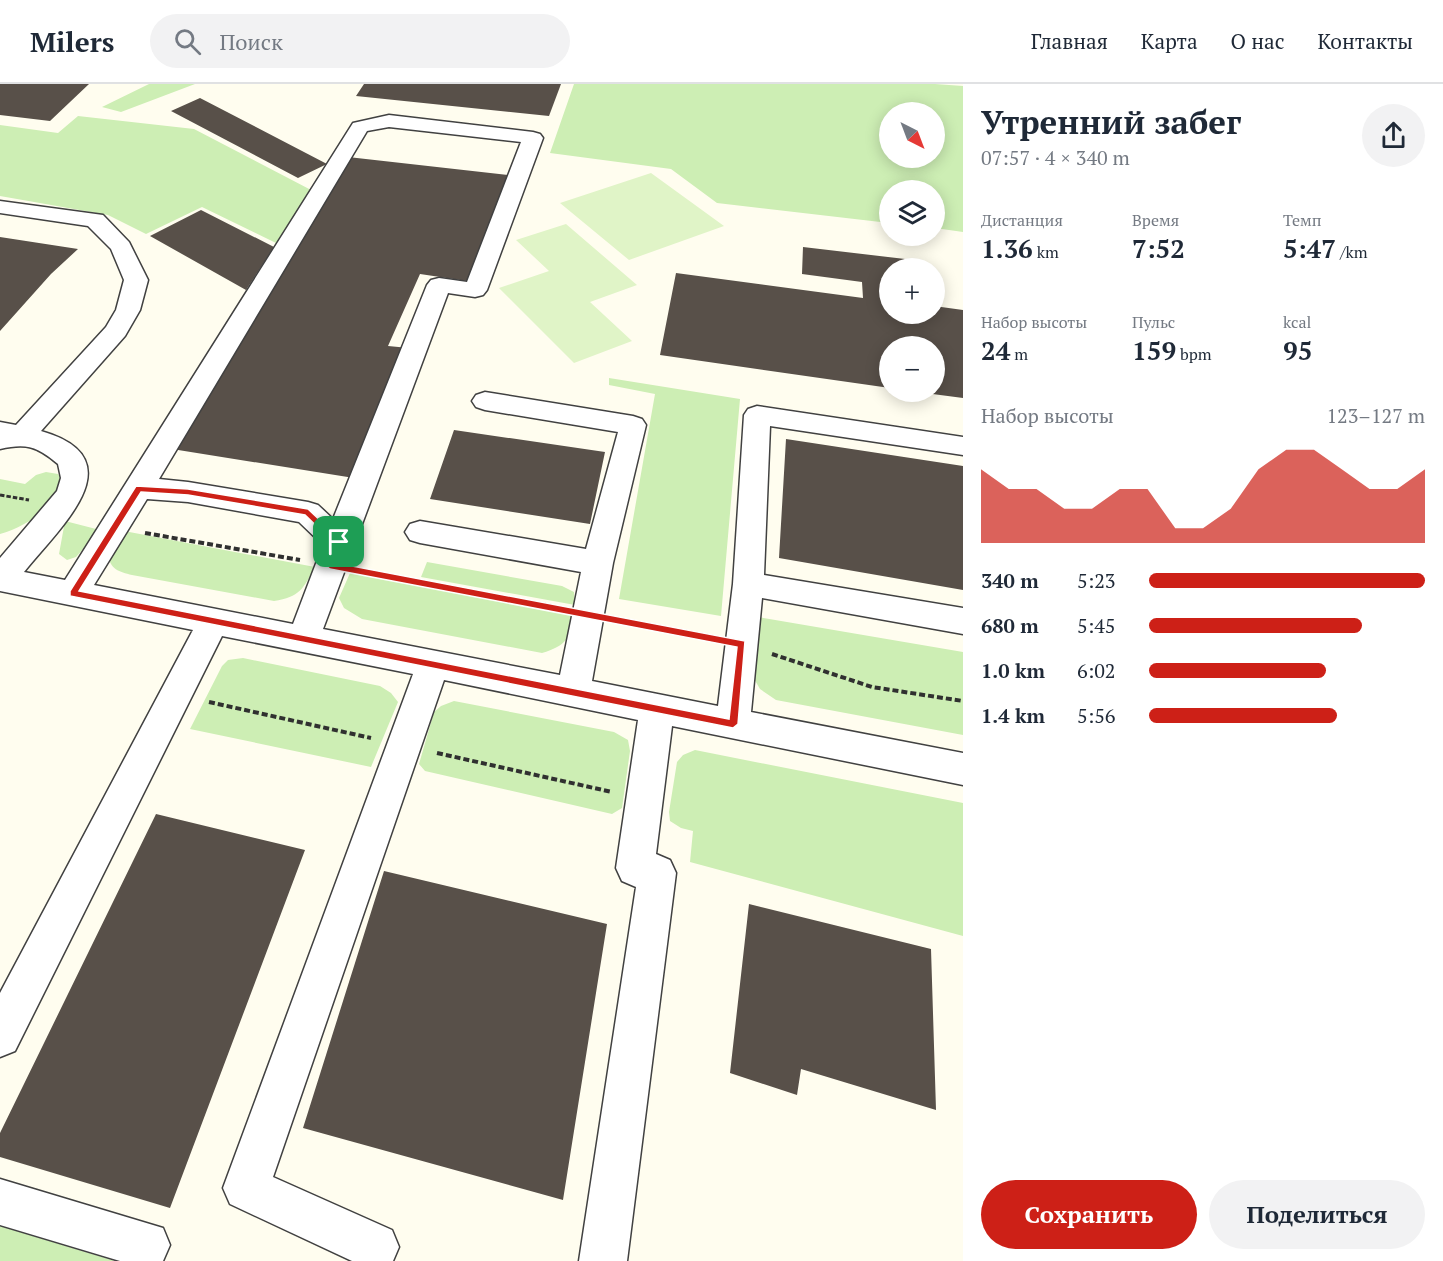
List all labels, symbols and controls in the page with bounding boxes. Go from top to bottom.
search box [150,14,570,68]
text: Milers [30,23,114,60]
icon: search [171,25,204,58]
text: Поиск [219,27,283,56]
text: Главная [1031,27,1108,55]
text: Карта [1141,27,1198,55]
text: О нас [1231,27,1284,55]
text: Контакты [1317,27,1413,55]
text: Утренний забег [981,100,1241,143]
north arrow [879,102,945,168]
map controls [879,102,945,402]
button: share [1362,104,1425,167]
text: 07:57 · 4 × 340 m [981,144,1130,171]
button: layers [879,180,945,246]
text: Дистанция [981,209,1063,231]
text: Время [1132,209,1179,231]
text: Темп [1283,209,1321,231]
text: 1.36 [981,231,1033,265]
text: 7:52 [1132,231,1185,265]
text: 5:47 [1283,231,1336,265]
text: km [1033,241,1059,263]
text: /km [1336,241,1367,263]
button: + [879,258,945,324]
text: Набор высоты [981,311,1087,333]
text: Пульс [1132,311,1175,333]
text: kcal [1283,311,1311,333]
text: 24 [981,333,1010,367]
text: 159 [1132,333,1176,367]
text: 95 [1283,333,1312,367]
button: − [879,336,945,402]
text: m [1010,343,1028,365]
text: bpm [1176,343,1212,365]
text: Набор высоты [981,402,1114,429]
text: 123–127 m [1326,402,1425,429]
pin [313,516,364,567]
icon: arrive [322,525,355,558]
text: 340 m [981,567,1039,594]
text: 5:23 [1077,567,1116,594]
text: 680 m [981,612,1039,639]
text: 5:45 [1077,612,1116,639]
text: 1.0 km [981,657,1045,684]
text: 6:02 [1077,657,1116,684]
text: 1.4 km [981,702,1045,729]
text: 5:56 [1077,702,1116,729]
button: Сохранить [981,1180,1197,1249]
button: Поделиться [1209,1180,1425,1249]

